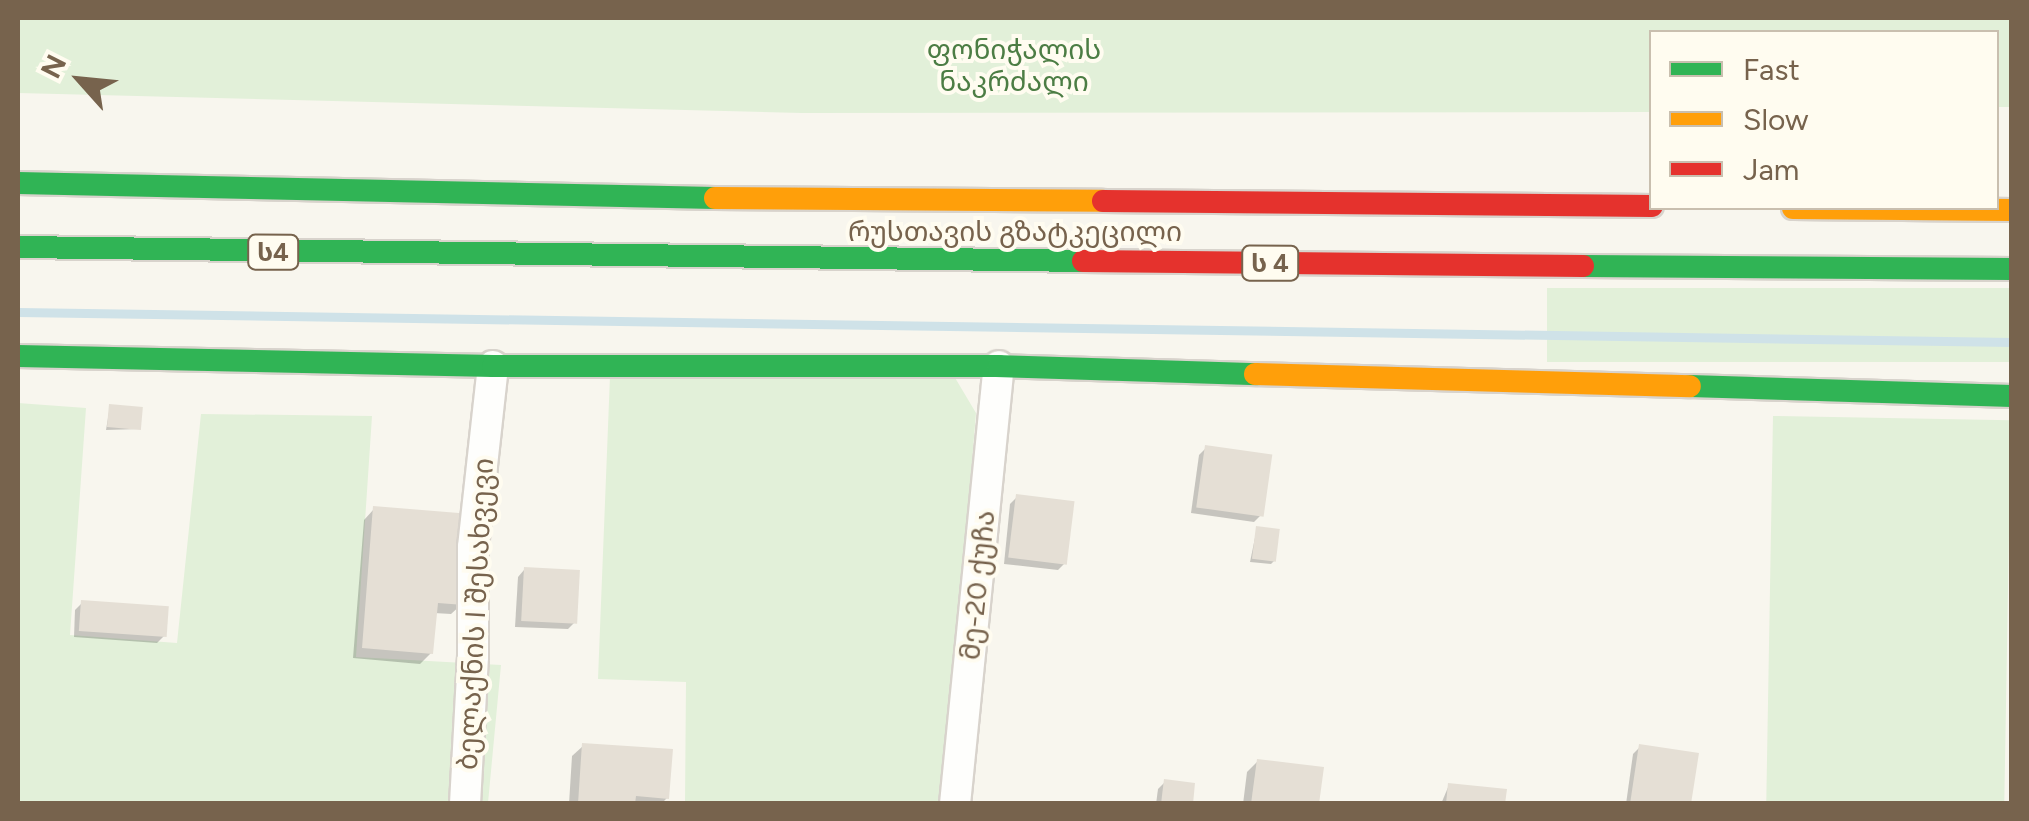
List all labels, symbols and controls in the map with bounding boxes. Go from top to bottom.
north arrow [30,30,130,130]
legend [1649,30,1999,210]
park label: ფონიჭალის ნაკრძალი [927,32,1101,98]
text: N [33,49,73,84]
text: Fast [1743,51,1800,88]
text: Slow [1743,101,1809,138]
text: Jam [1743,151,1799,188]
street label: რუსთავის გზატკეცილი [848,214,1182,248]
road number: ს4 [246,232,300,272]
road number: ს 4 [1240,243,1300,283]
street label: ბელაქნის I შესახვევი [450,457,500,771]
street label: მე-20 ქუჩა [952,508,1002,662]

